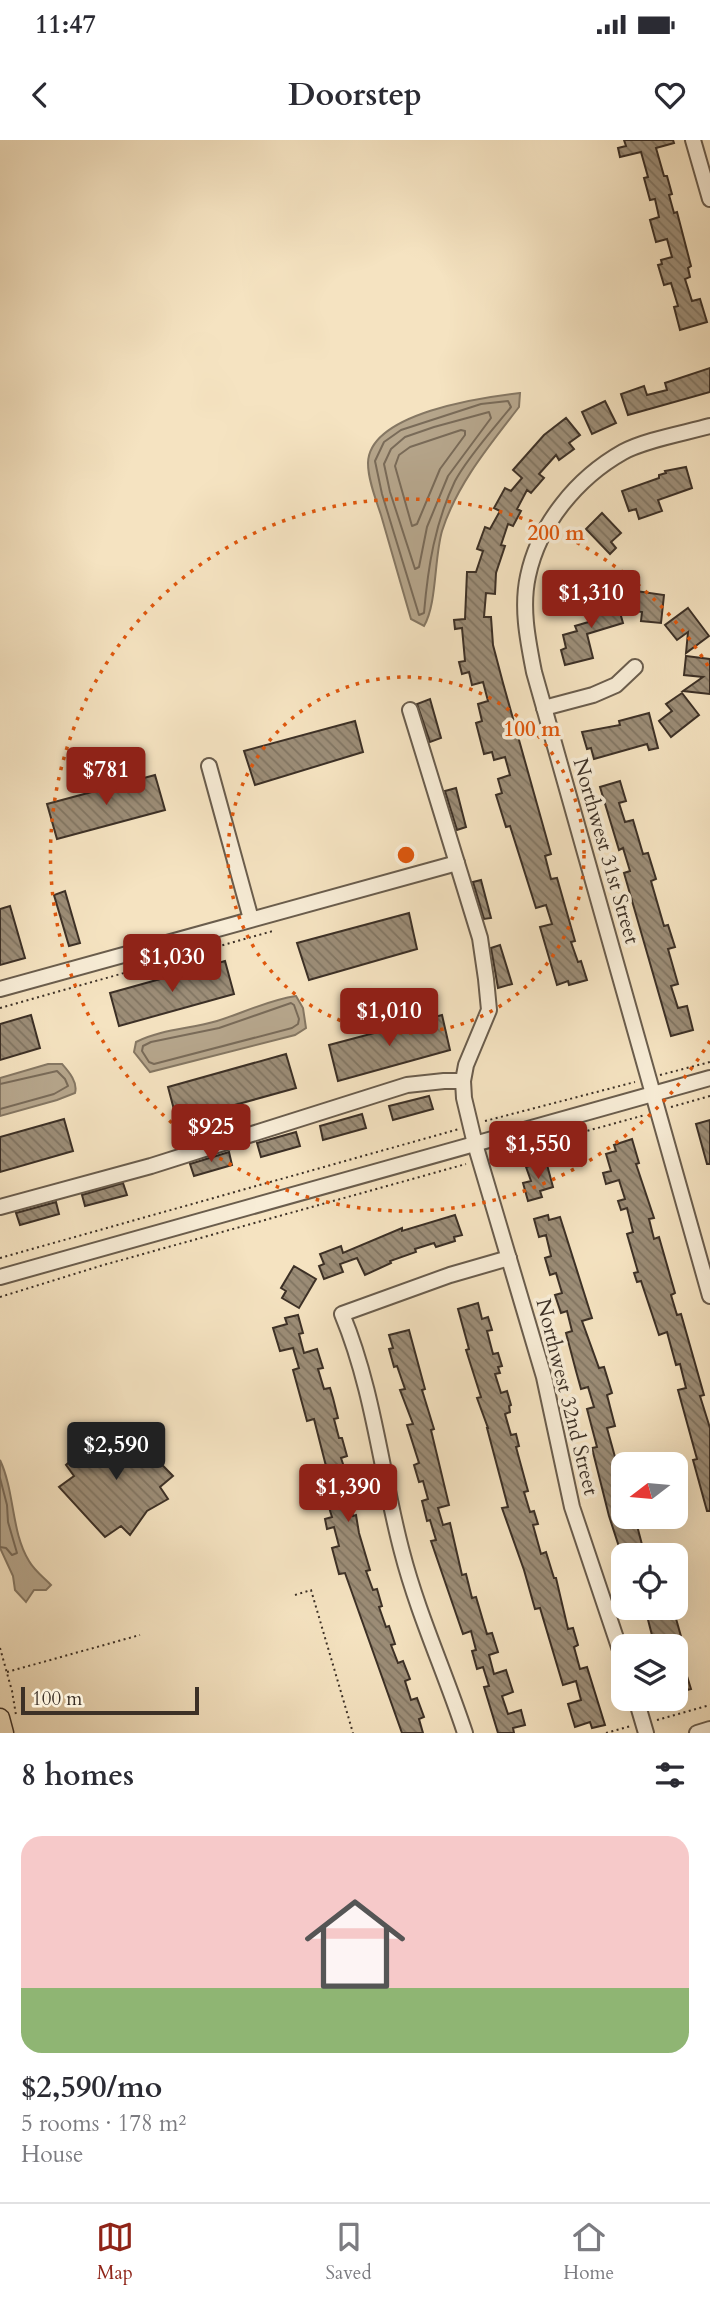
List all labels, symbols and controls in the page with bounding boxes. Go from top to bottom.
text: 11:47 [35,7,96,42]
text: Doorstep [288,73,422,117]
icon: back [21,76,59,114]
icon: heart [651,76,689,114]
text: 200 m [527,519,585,548]
pin: $1,310 [534,570,648,630]
text: $1,310 [558,577,624,608]
text: 100 m [503,715,561,744]
pin: $781 [65,748,147,807]
text: $781 [82,754,130,785]
street label: Northwest 31st Street [566,755,647,948]
centre of rings [394,843,418,867]
pin: $1,030 [115,934,229,994]
text: $1,030 [139,941,205,972]
pin: $1,010 [332,988,446,1048]
text: $1,010 [356,995,422,1026]
pin: $925 [170,1104,252,1164]
text: $925 [187,1111,235,1142]
pin: $1,550 [481,1122,595,1181]
text: $1,550 [505,1128,571,1159]
street label: Northwest 32nd Street [529,1296,606,1499]
pin: $2,590 [59,1422,173,1482]
text: $2,590 [83,1429,149,1460]
north arrow [611,1452,688,1530]
map controls [611,1452,688,1711]
pin: $1,390 [291,1464,405,1524]
text: $1,390 [315,1471,381,1502]
button: locate [611,1543,688,1620]
button: layers [611,1634,688,1711]
scale bar [21,1684,200,1716]
text: 100 m [32,1686,82,1712]
text: 8 homes [21,1755,134,1796]
icon: filters [651,1756,689,1794]
icon: home [292,1881,418,2007]
text: $2,590/mo [21,2067,162,2108]
text: 5 rooms · 178 m² [21,2108,186,2139]
text: House [21,2139,83,2170]
tab: Map [96,2218,134,2286]
tab: Saved [326,2218,372,2286]
tab: Home [563,2218,614,2286]

